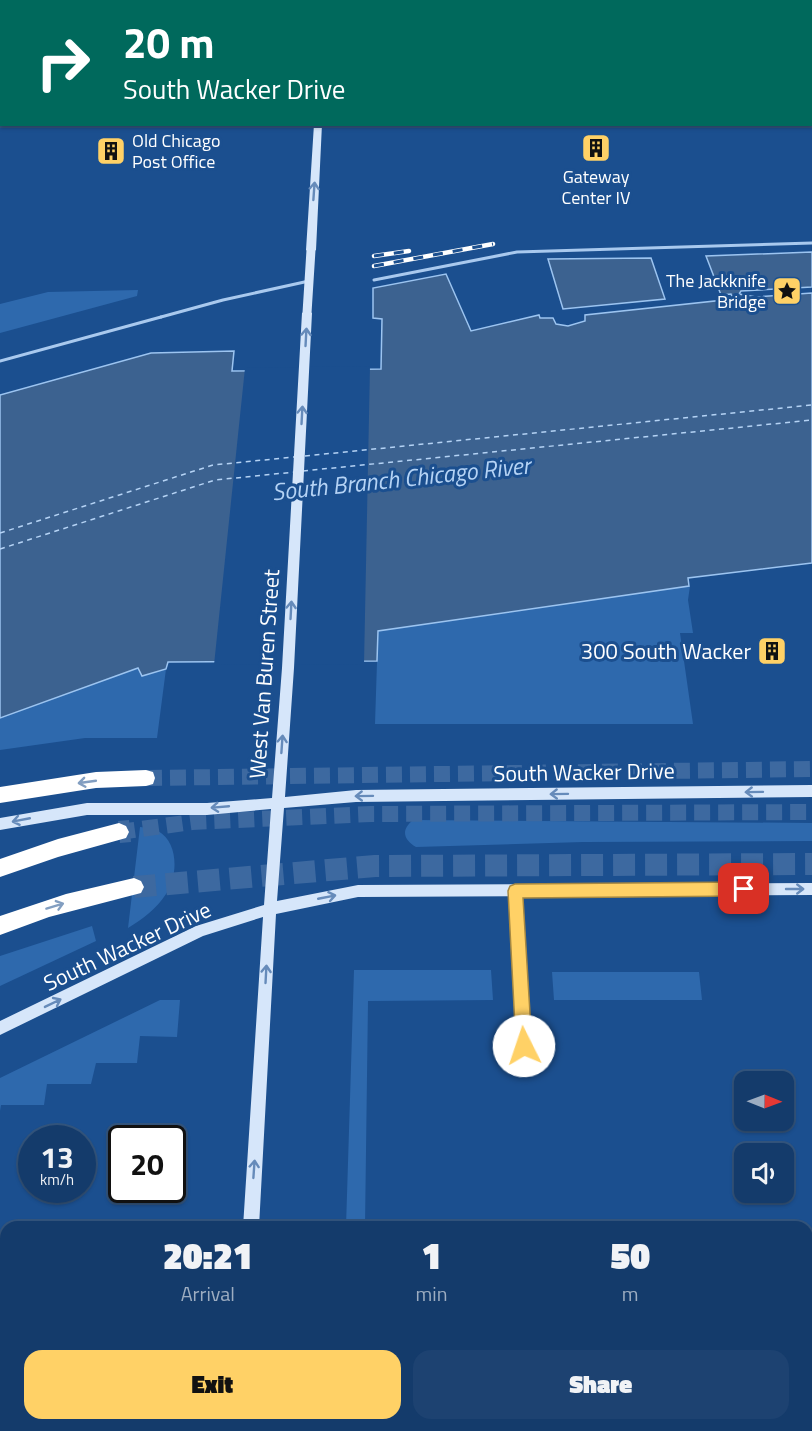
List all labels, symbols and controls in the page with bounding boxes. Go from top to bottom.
text: 20 m [123,10,215,74]
icon: right [24,24,102,102]
text: South Wacker Drive [123,68,346,109]
place label: Old Chicago Post Office [132,127,221,175]
building icon: Gateway Center IV [580,132,612,164]
building icon: Old Chicago Post Office [95,135,127,167]
place label: Gateway Center IV [562,163,631,211]
one-way arrow [309,182,320,202]
place label: The Jackknife Bridge [666,267,766,315]
place icon: The Jackknife Bridge [771,275,803,307]
one-way arrow [301,328,312,348]
one-way arrow [297,406,308,426]
water label: South Branch Chicago River [270,446,535,509]
street label: West Van Buren Street [240,568,288,780]
one-way arrow [286,600,297,620]
place label: 300 South Wacker [581,634,751,668]
building icon: 300 South Wacker [756,635,788,667]
one-way arrow [277,735,288,755]
street label: South Wacker Drive [493,753,675,791]
one-way arrow [78,776,98,787]
one-way arrow [744,786,764,798]
one-way arrow [549,788,569,800]
one-way arrow [354,790,374,802]
one-way arrow [211,802,231,813]
one-way arrow [12,815,32,826]
pin [718,863,769,914]
icon: arrive [727,872,760,905]
one-way arrow [784,883,804,895]
one-way arrow [317,891,337,902]
street label: South Wacker Drive [38,892,216,1000]
one-way arrow [45,900,64,911]
one-way arrow [261,965,272,984]
one-way arrow [43,996,61,1008]
position arrow [492,1014,556,1078]
north arrow [734,1071,794,1131]
map controls [734,1071,794,1203]
speed limit sign: 20 [108,1125,186,1203]
text: 13 [40,1134,74,1180]
button: sound [734,1143,794,1203]
one-way arrow [249,1159,260,1179]
text: km/h [40,1168,74,1191]
text: 20:21 [163,1228,253,1283]
text: 1 [422,1228,441,1283]
text: 50 [610,1228,650,1283]
text: Arrival [181,1278,235,1309]
text: min [416,1278,447,1309]
text: m [622,1278,639,1309]
button: Exit [24,1350,401,1419]
button: Share [413,1350,789,1419]

